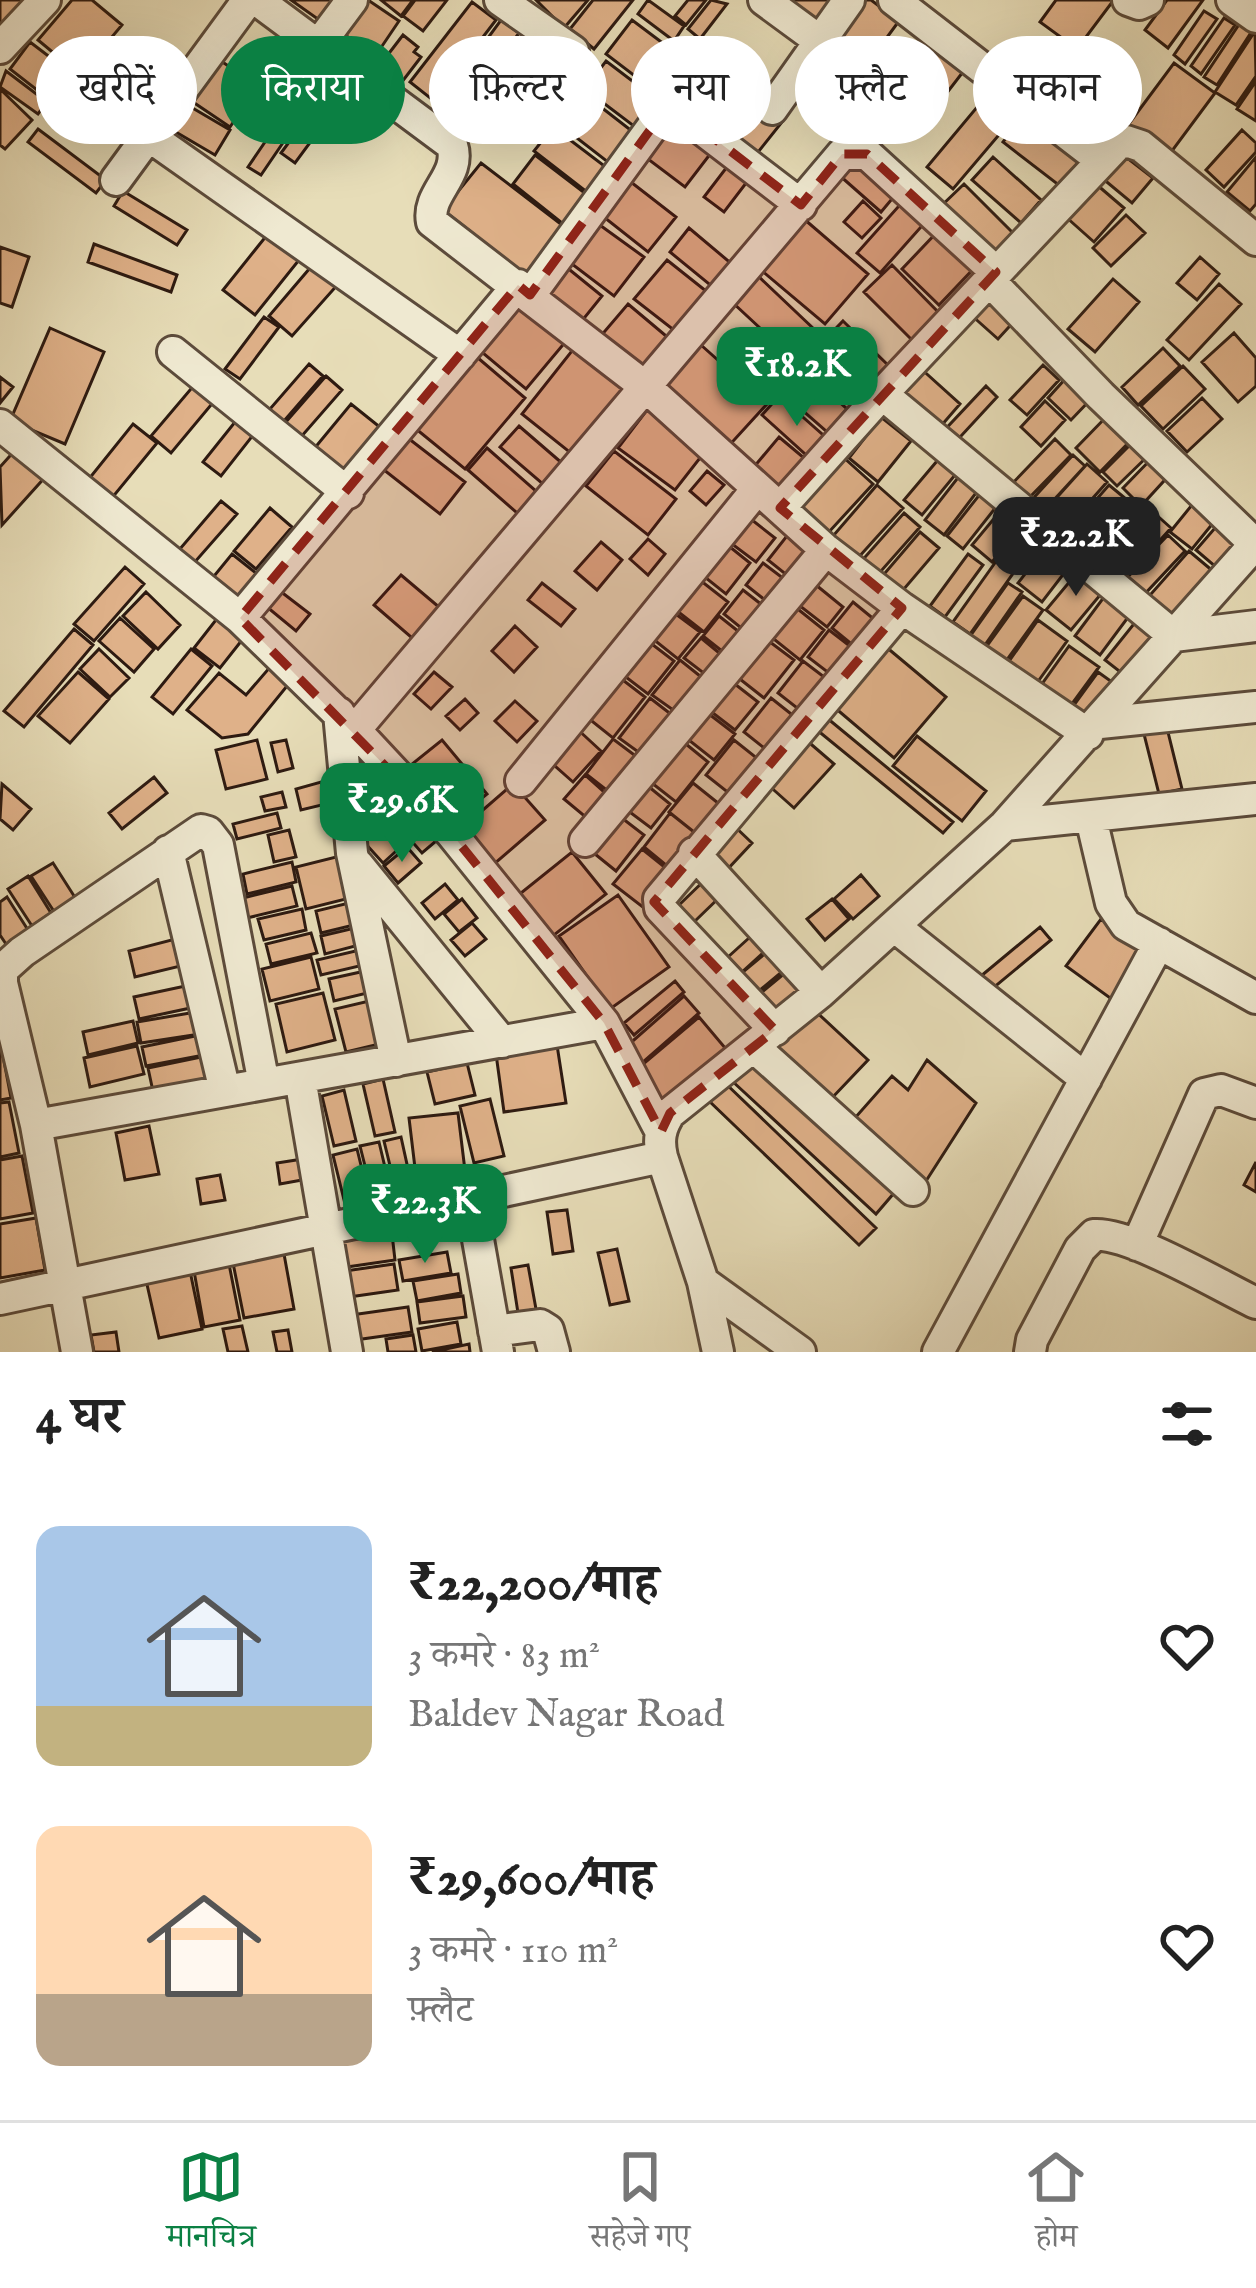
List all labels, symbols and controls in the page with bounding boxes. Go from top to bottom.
chip: खरीदें [36,36,197,144]
chip: किराया [221,36,405,144]
chip: फ़िल्टर [429,36,607,144]
chip: नया [631,36,771,144]
chip: फ़्लैट [795,36,949,144]
chip: मकान [973,36,1142,144]
pin: ₹18.2K [699,327,895,429]
text: ₹18.2K [744,341,850,390]
pin: ₹22.2K [978,497,1174,599]
text: ₹22.2K [1019,511,1133,560]
pin: ₹29.6K [304,763,500,865]
text: ₹29.6K [347,777,457,826]
pin: ₹22.3K [327,1164,523,1266]
text: ₹22.3K [370,1178,480,1227]
text: 4 घर [36,1386,123,1451]
icon: filters [1154,1391,1220,1457]
text: ₹22,200/माह [408,1553,659,1618]
icon: home [132,1574,276,1718]
icon: heart [1154,1613,1220,1679]
text: 3 कमरे · 83 m² [408,1632,600,1681]
text: Baldev Nagar Road [408,1691,724,1740]
text: ₹29,600/माह [408,1848,655,1913]
icon: home [132,1874,276,2018]
icon: heart [1154,1913,1220,1979]
text: 3 कमरे · 110 m² [408,1927,618,1976]
text: फ़्लैट [408,1987,473,2036]
tab: मानचित्र [167,2144,256,2268]
tab: सहेजे गए [589,2144,690,2268]
tab: होम [1023,2144,1089,2268]

